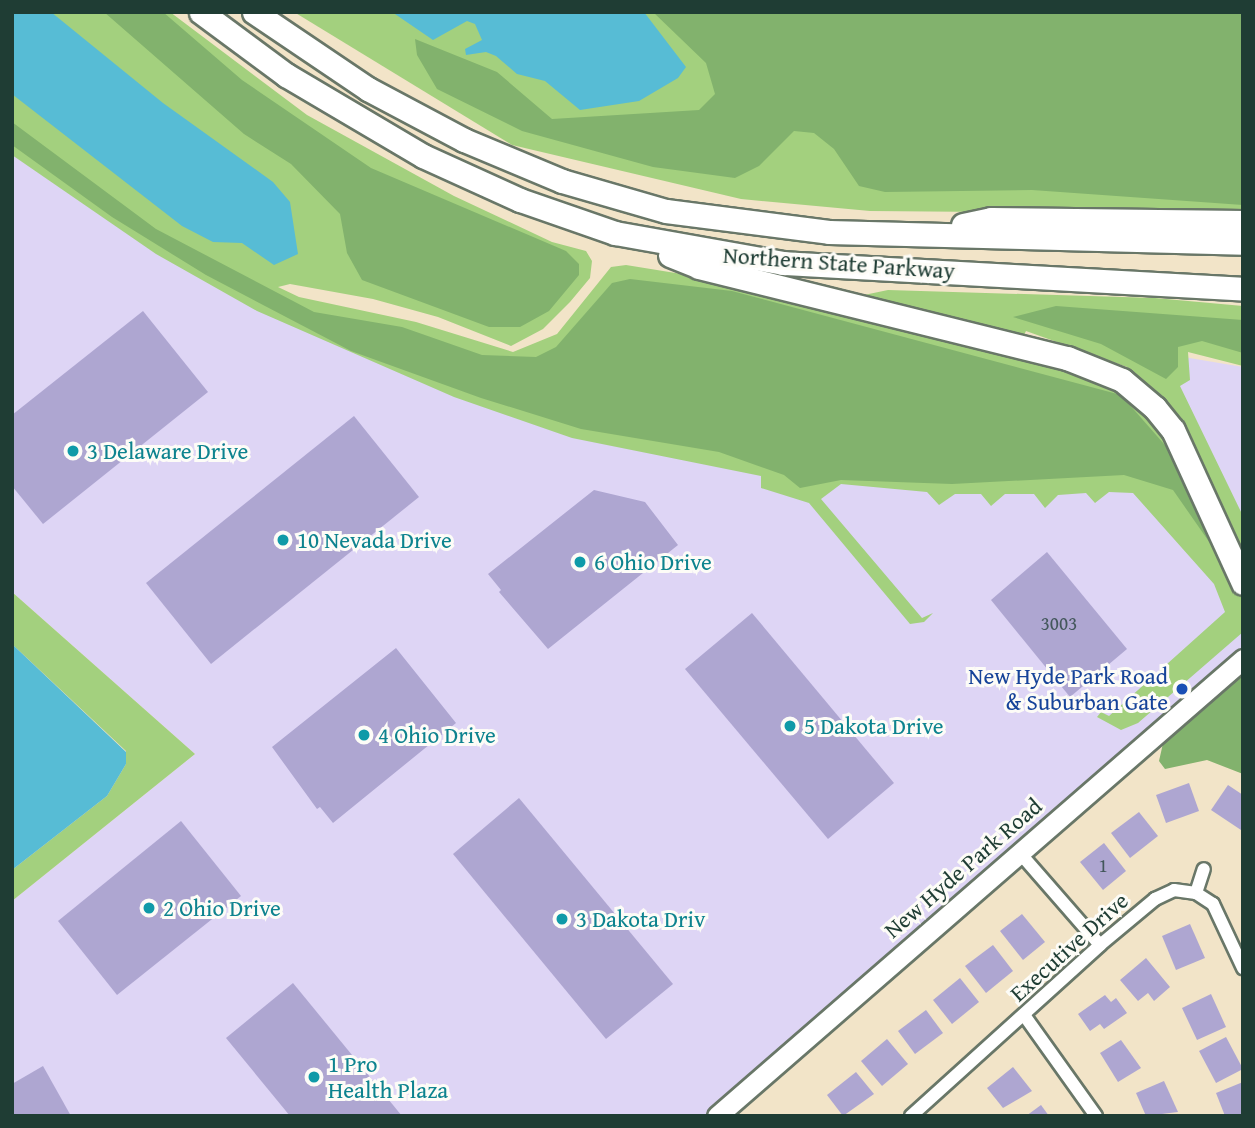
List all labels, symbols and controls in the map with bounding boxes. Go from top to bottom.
street label: Northern State Parkway [722,241,956,285]
place label: 3 Delaware Drive [87,437,248,465]
marker: 3 Delaware Drive [65,443,81,459]
place label: 10 Nevada Drive [297,526,452,554]
marker: 10 Nevada Drive [275,532,291,548]
place label: 6 Ohio Drive [594,548,712,576]
marker: 6 Ohio Drive [572,554,588,570]
house number: 3003 [1041,613,1077,635]
place label: New Hyde Park Road & Suburban Gate [968,662,1168,716]
marker: New Hyde Park Road & Suburban Gate [1174,681,1190,697]
place label: 5 Dakota Drive [804,712,944,740]
marker: 5 Dakota Drive [782,718,798,734]
place label: 4 Ohio Drive [378,721,496,749]
marker: 4 Ohio Drive [356,727,372,743]
street label: New Hyde Park Road [879,792,1047,944]
house number: 1 [1098,855,1108,877]
street label: Executive Drive [1004,887,1134,1007]
place label: 2 Ohio Drive [163,894,281,922]
marker: 2 Ohio Drive [141,900,157,916]
place label: 3 Dakota Driv [576,905,705,933]
marker: 3 Dakota Driv [554,911,570,927]
place label: 1 Pro Health Plaza [328,1050,448,1104]
marker: 1 Pro Health Plaza [306,1069,322,1085]

